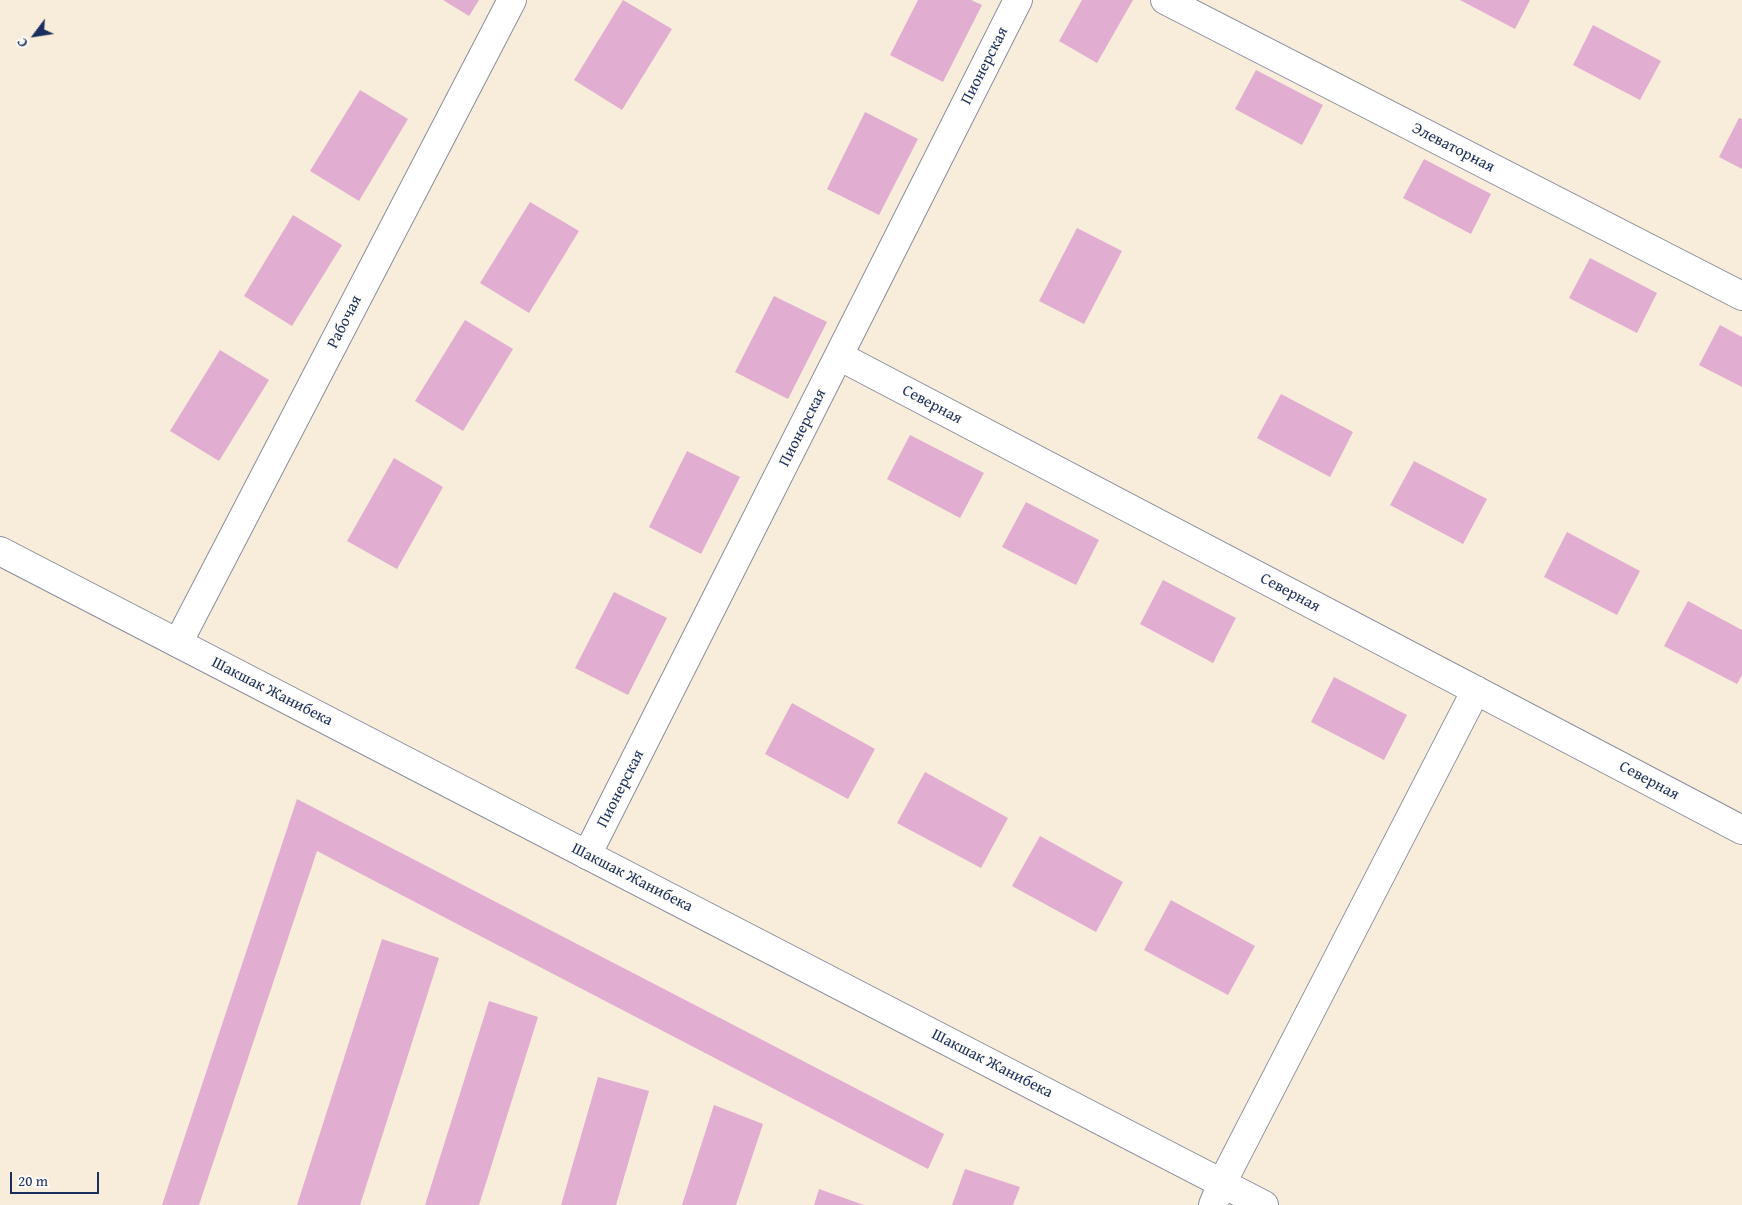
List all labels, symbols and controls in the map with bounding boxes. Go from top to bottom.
north arrow [10,10,60,60]
street label: Пионерская [957,24,1013,108]
text: С [12,34,33,51]
street label: Элеваторная [1408,119,1498,177]
street label: Рабочая [324,292,366,352]
street label: Северная [899,381,965,429]
street label: Пионерская [775,386,831,470]
street label: Северная [1257,569,1323,617]
street label: Шакшак Жанибека [208,653,336,731]
street label: Пионерская [593,747,649,831]
street label: Северная [1616,757,1682,805]
street label: Шакшак Жанибека [568,839,696,917]
street label: Шакшак Жанибека [928,1025,1056,1103]
scale bar [12,1162,101,1194]
text: 20 m [18,1170,48,1191]

